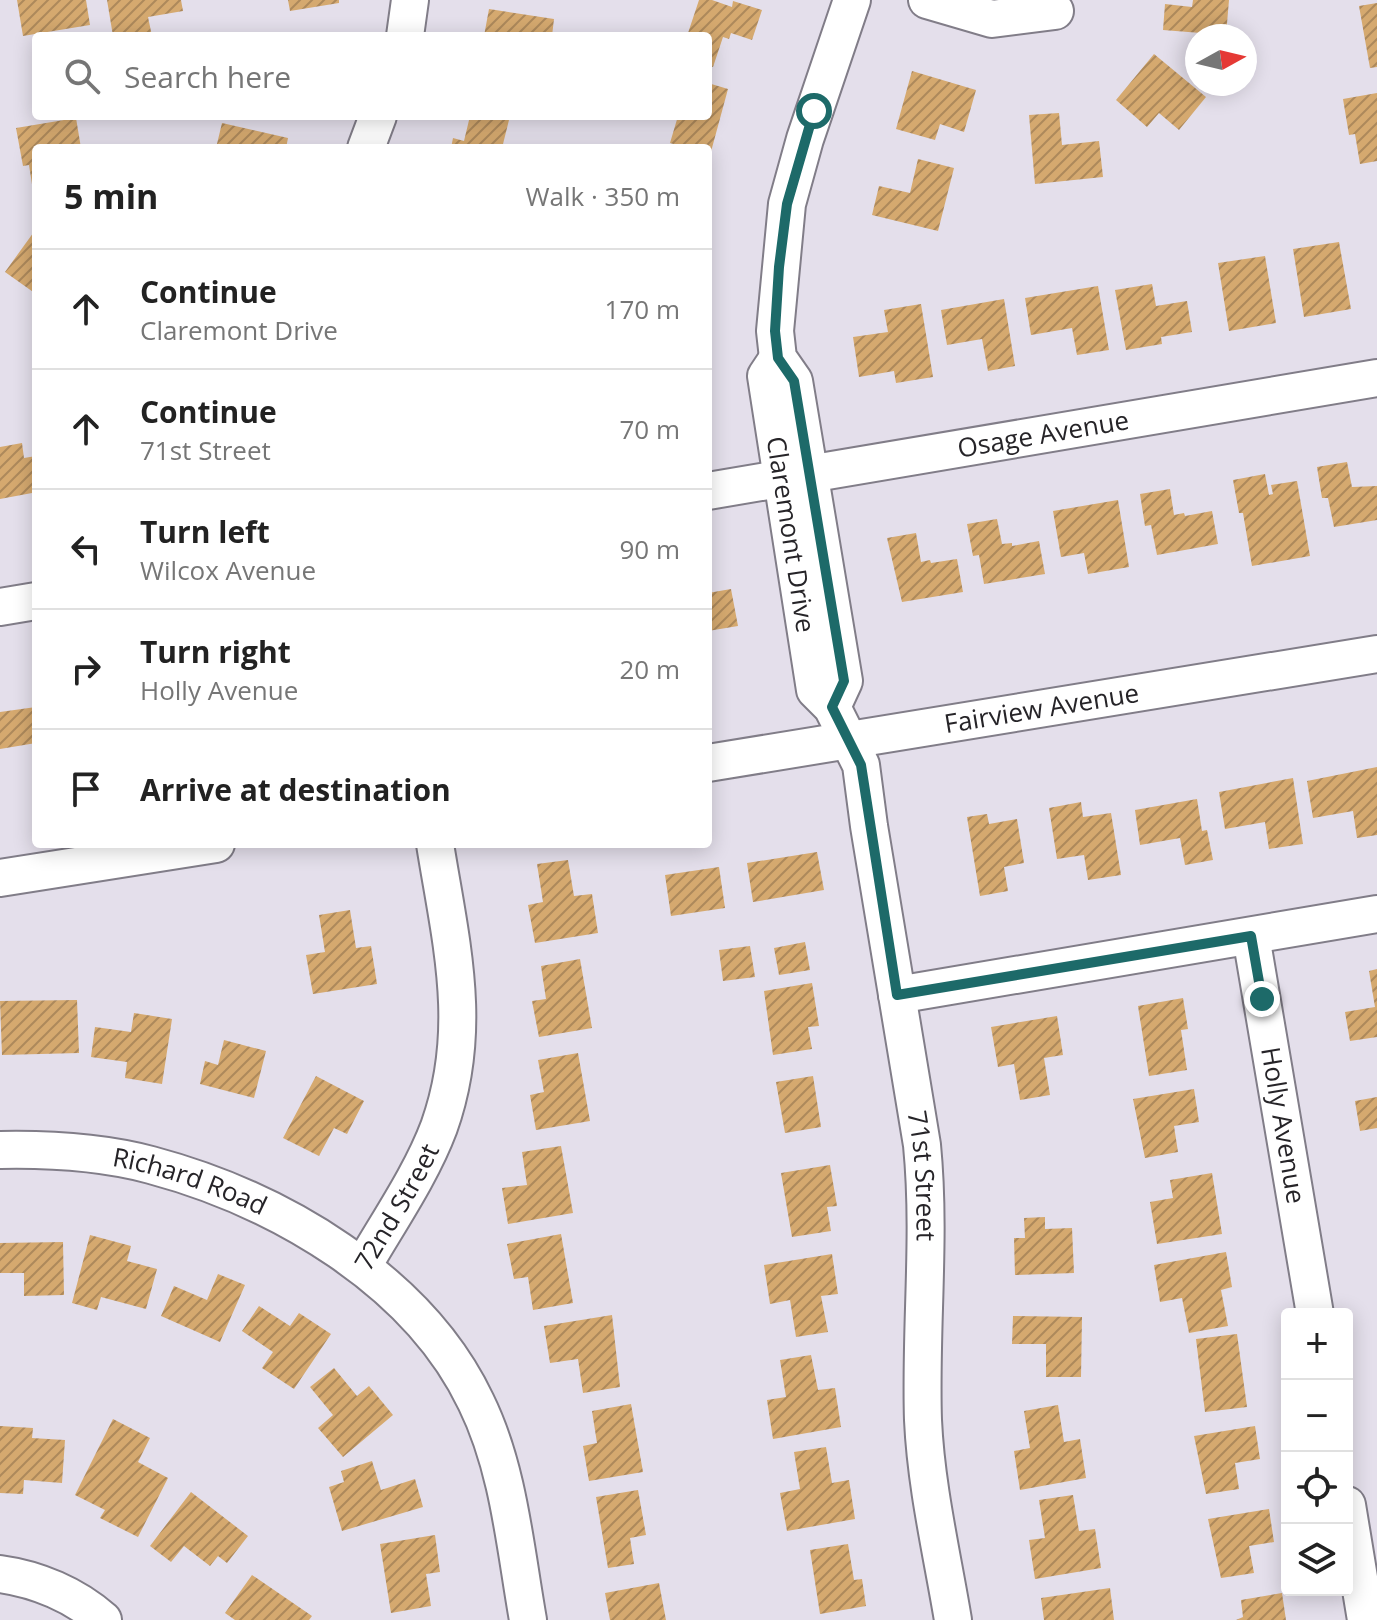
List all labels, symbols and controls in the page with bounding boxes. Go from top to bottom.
north arrow [1185,24,1257,96]
search box [32,32,712,120]
icon: search [60,54,104,98]
text: Search here [124,56,291,97]
route start [796,93,832,129]
text: 5 min [64,173,158,219]
text: Walk · 350 m [526,178,680,214]
text: Continue [140,271,277,312]
icon: ahead [64,287,108,331]
text: 170 m [605,291,680,327]
text: Claremont Drive [140,312,338,348]
text: Continue [140,391,277,432]
street label: Osage Avenue [955,401,1131,466]
icon: ahead [64,407,108,451]
text: 70 m [619,411,680,447]
text: 71st Street [140,432,271,468]
street label: Claremont Drive [759,434,825,635]
text: Turn left [140,511,270,552]
icon: left [64,527,108,571]
text: 90 m [619,531,680,567]
text: Wilcox Avenue [140,552,316,588]
text: Turn right [140,631,291,672]
icon: right [64,647,108,691]
text: 20 m [619,651,680,687]
text: Holly Avenue [140,672,298,708]
street label: Fairview Avenue [941,674,1141,741]
icon: arrive [64,767,108,811]
text: Arrive at destination [140,769,451,810]
route end [1244,981,1280,1017]
street label: Holly Avenue [1253,1044,1315,1206]
street label: 71st Street [900,1108,945,1241]
street label: Richard Road [110,1138,273,1223]
street label: 72nd Street [345,1138,447,1277]
map controls [1281,1308,1353,1596]
button: + [1281,1308,1353,1380]
button: − [1281,1380,1353,1452]
button: locate [1281,1452,1353,1524]
button: layers [1281,1524,1353,1596]

